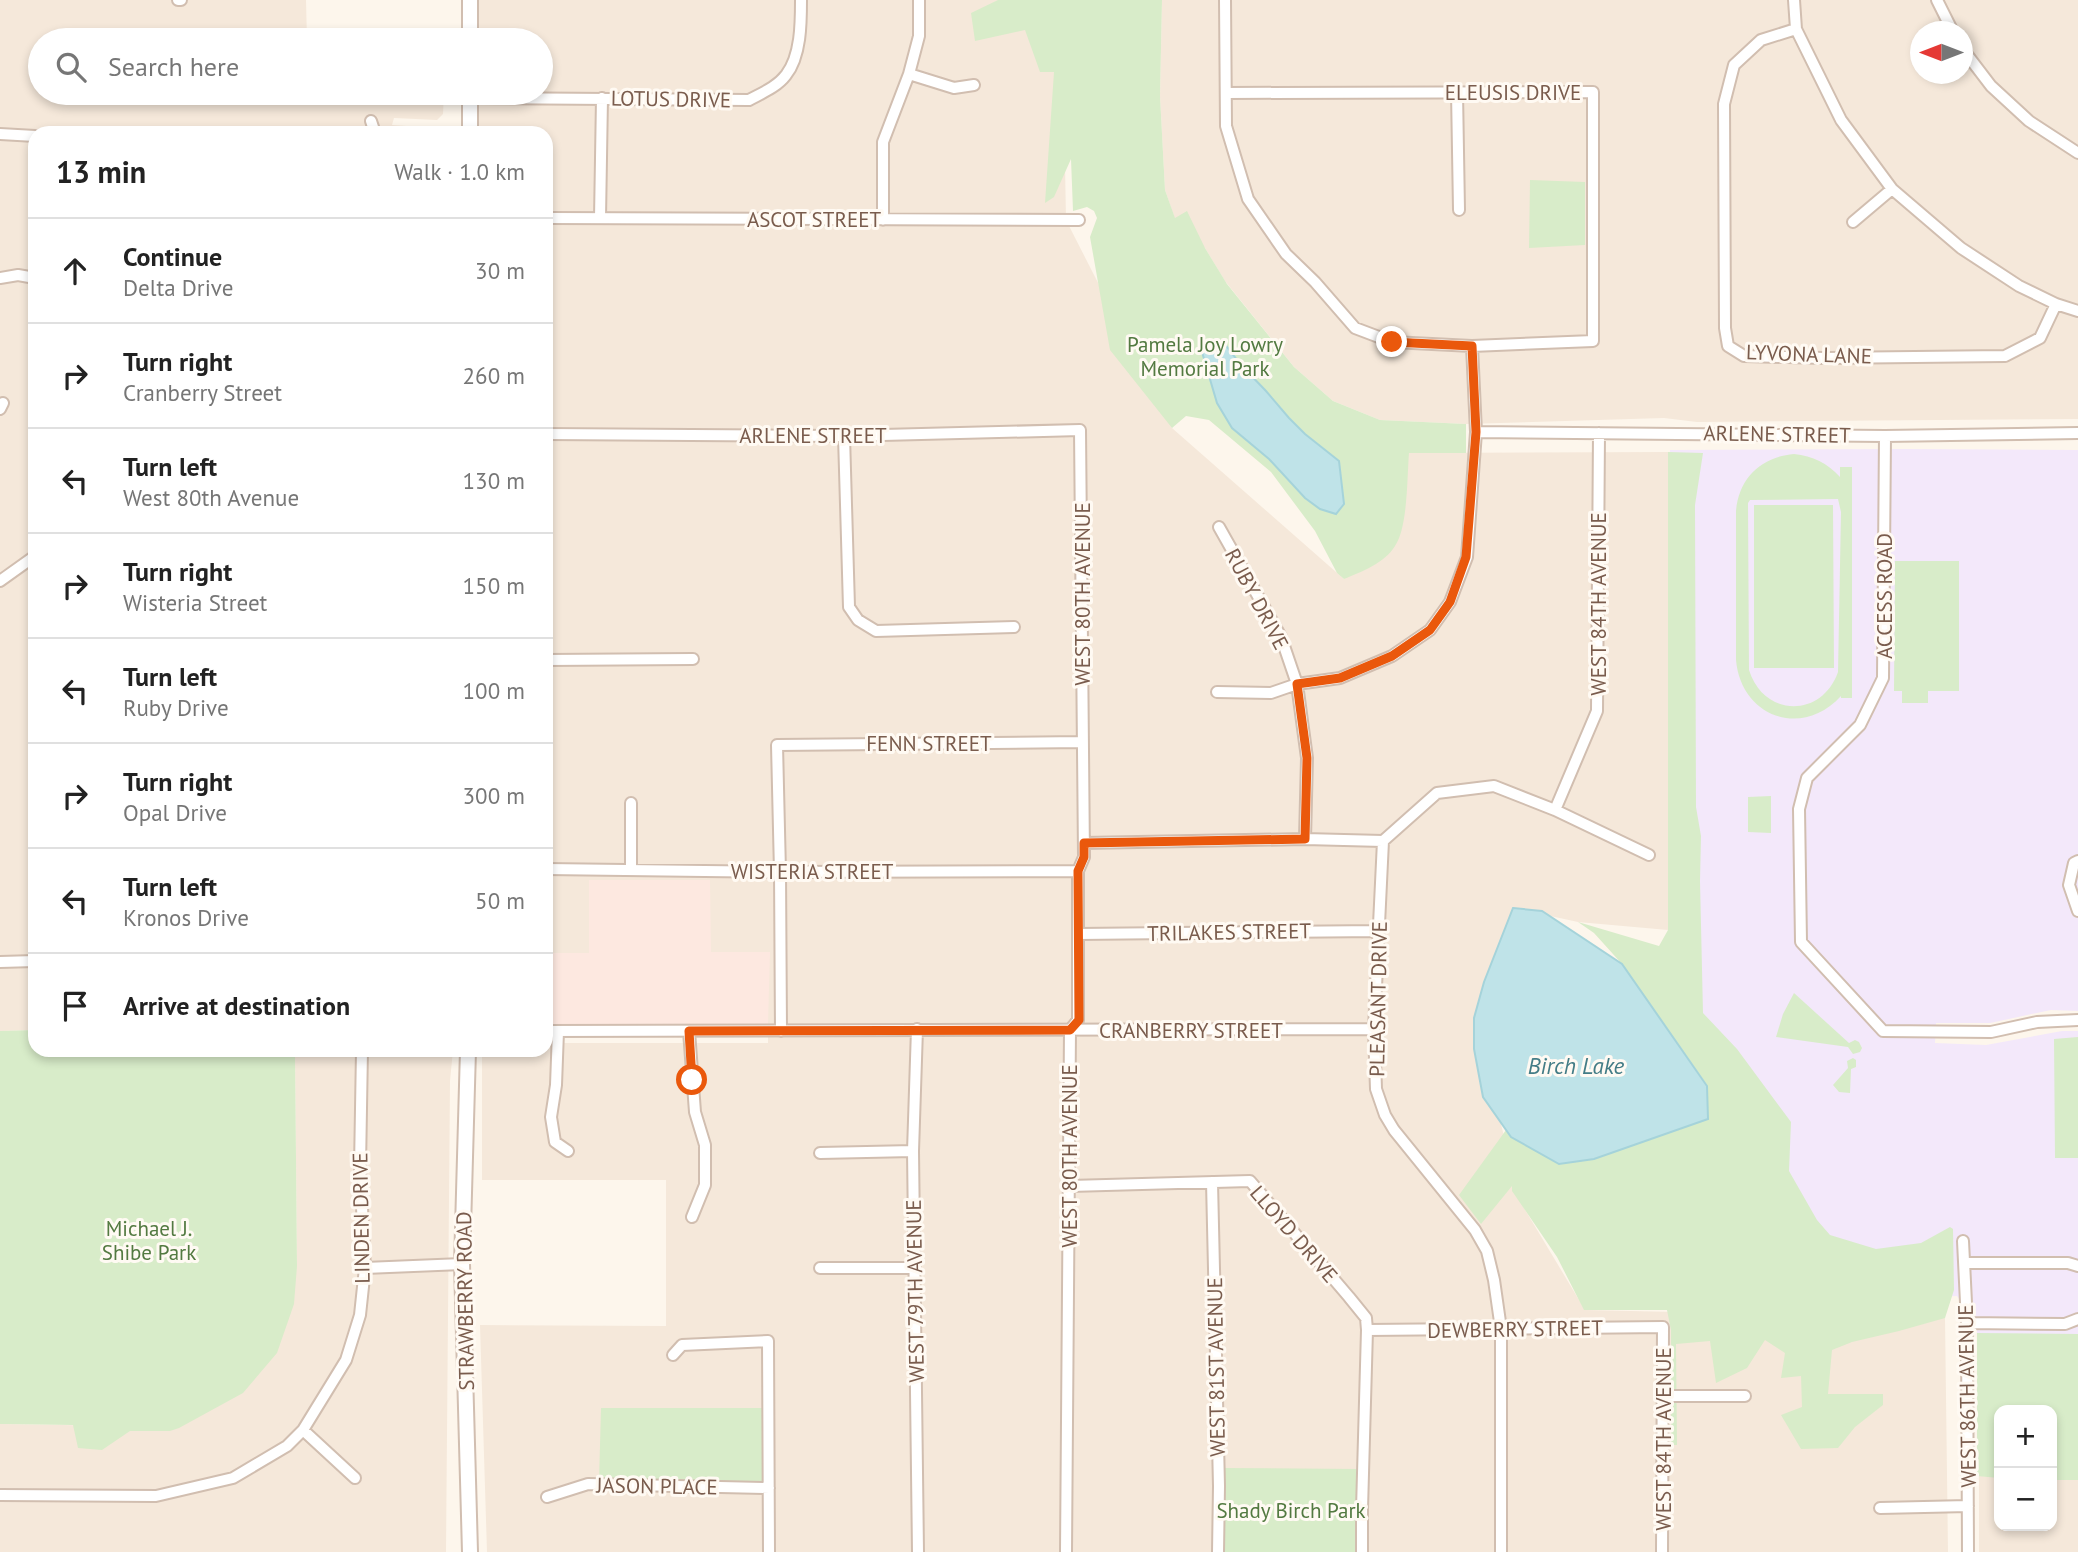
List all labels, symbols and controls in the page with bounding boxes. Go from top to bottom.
north arrow [1910,21,1973,84]
search box [28,28,553,105]
icon: search [52,48,90,86]
text: Search here [108,50,239,83]
street label: ELEUSIS DRIVE [1445,79,1581,106]
street label: LOTUS DRIVE [611,84,731,114]
text: 13 min [56,152,146,191]
text: Walk · 1.0 km [394,157,525,186]
street label: ASCOT STREET [747,206,881,233]
text: Continue [123,240,222,273]
icon: ahead [56,252,94,290]
text: 30 m [475,256,525,285]
text: Delta Drive [123,273,233,302]
route end [1376,326,1407,357]
park label: Pamela Joy Lowry Memorial Park [1127,331,1283,382]
street label: LYVONA LANE [1746,338,1872,370]
text: Turn right [123,345,232,378]
icon: right [56,357,94,395]
text: 260 m [463,361,525,390]
text: Cranberry Street [123,378,282,407]
street label: ARLENE STREET [1703,419,1851,449]
street label: ARLENE STREET [739,422,887,449]
text: Turn left [123,450,217,483]
icon: left [56,462,94,500]
text: 130 m [463,466,525,495]
text: West 80th Avenue [123,483,299,512]
street label: WEST 80TH AVENUE [1069,502,1096,686]
street label: WEST 84TH AVENUE [1585,512,1612,696]
street label: ACCESS ROAD [1871,533,1898,659]
street label: RUBY DRIVE [1219,544,1295,654]
text: Turn right [123,555,232,588]
icon: right [56,567,94,605]
text: 150 m [463,571,525,600]
text: Wisteria Street [123,588,267,617]
text: Turn left [123,660,217,693]
icon: left [56,672,94,710]
text: 100 m [463,676,525,705]
text: Ruby Drive [123,693,229,722]
street label: FENN STREET [866,730,992,757]
text: Turn right [123,765,232,798]
icon: right [56,777,94,815]
text: 300 m [463,781,525,810]
text: Opal Drive [123,798,227,827]
street label: WISTERIA STREET [731,858,894,885]
text: Turn left [123,870,217,903]
icon: left [56,882,94,920]
text: 50 m [475,886,525,915]
text: Kronos Drive [123,903,249,932]
street label: TRILAKES STREET [1147,917,1311,947]
street label: PLEASANT DRIVE [1363,921,1393,1077]
icon: arrive [56,987,94,1025]
text: Arrive at destination [123,989,350,1022]
street label: CRANBERRY STREET [1099,1017,1283,1044]
water label: Birch Lake [1528,1051,1625,1080]
route start [676,1064,707,1095]
street label: WEST 80TH AVENUE [1056,1064,1083,1248]
street label: LINDEN DRIVE [346,1152,376,1284]
street label: LLOYD DRIVE [1244,1180,1344,1288]
street label: WEST 79TH AVENUE [900,1199,930,1383]
street label: STRAWBERRY ROAD [450,1211,480,1391]
park label: Michael J. Shibe Park [102,1215,196,1266]
street label: WEST 81ST AVENUE [1201,1277,1231,1457]
street label: WEST 86TH AVENUE [1952,1304,1982,1488]
street label: DEWBERRY STREET [1427,1314,1604,1344]
street label: WEST 84TH AVENUE [1650,1347,1677,1531]
map controls [1994,1405,2057,1531]
button: + [1994,1405,2057,1468]
button: − [1994,1468,2057,1531]
street label: JASON PLACE [595,1471,718,1501]
park label: Shady Birch Park [1216,1497,1366,1524]

